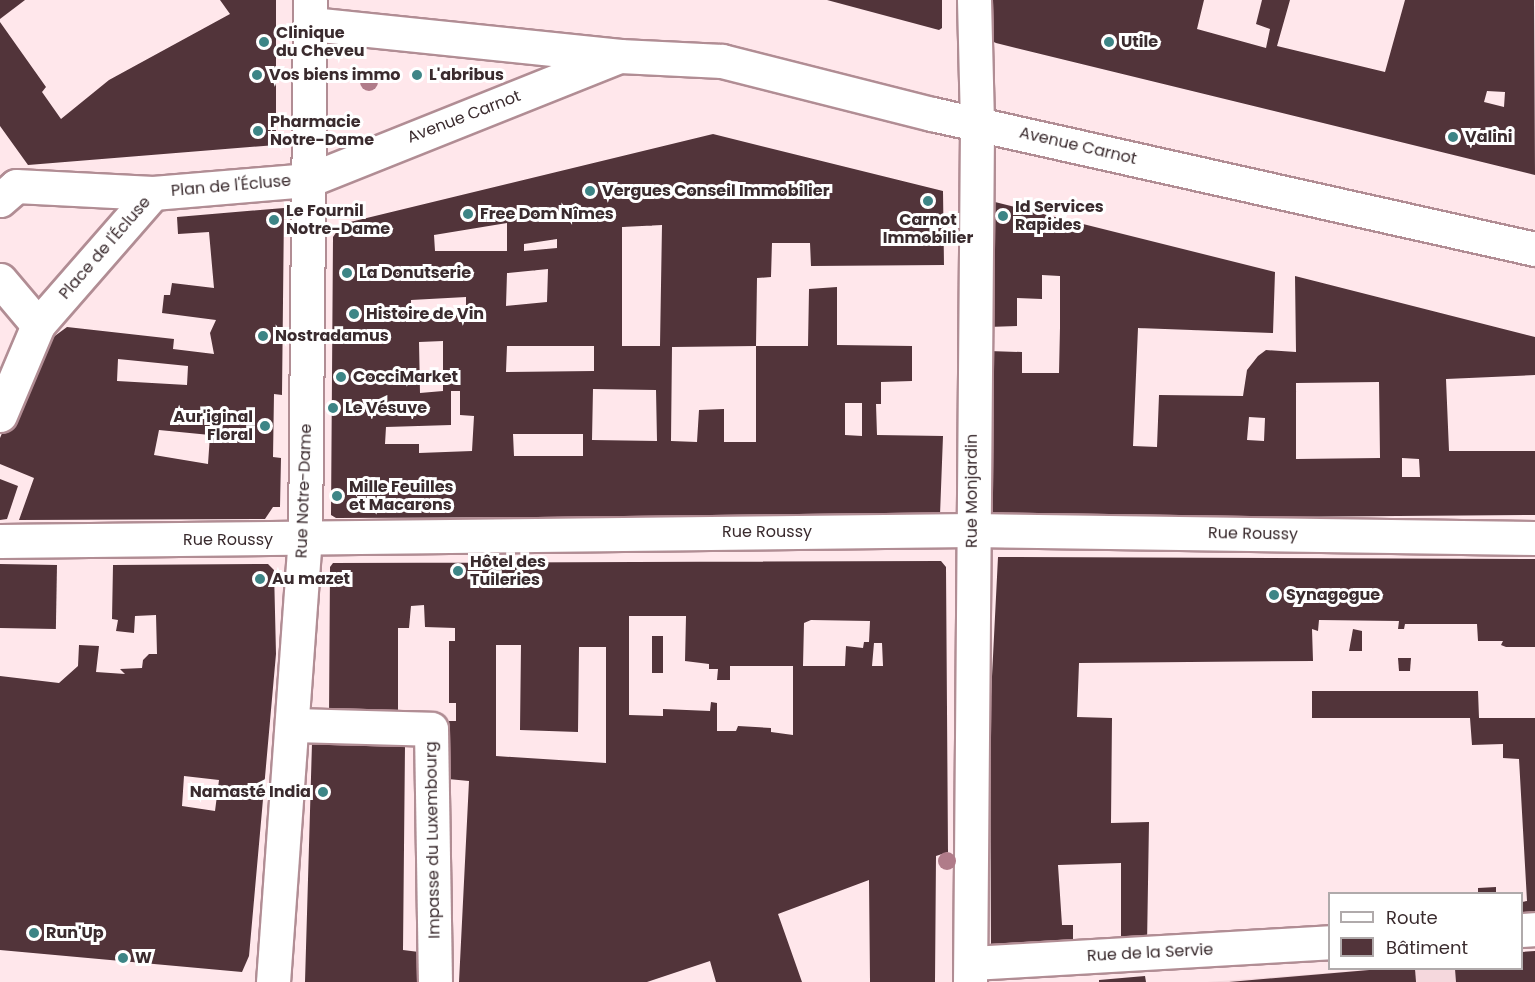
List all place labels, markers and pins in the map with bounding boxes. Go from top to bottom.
place label: Clinique du Cheveu [276,23,365,61]
place label: Utile [1121,32,1158,52]
marker: Clinique du Cheveu [257,35,271,49]
marker: Utile [1102,35,1116,49]
place label: Vos biens immo [269,65,401,85]
place label: L'abribus [429,65,504,85]
marker: Vos biens immo [250,68,264,82]
marker: L'abribus [410,68,424,82]
place label: Pharmacie Notre-Dame [270,112,374,150]
marker: Pharmacie Notre-Dame [251,124,265,138]
place label: Valini [1465,127,1512,147]
marker: Valini [1446,130,1460,144]
place label: Vergues Conseil Immobilier [602,181,830,201]
marker: Vergues Conseil Immobilier [583,184,597,198]
marker: Carnot Immobilier [921,194,935,208]
place label: Id Services Rapides [1015,197,1104,235]
place label: Le Fournil Notre-Dame [286,201,390,239]
place label: Free Dom Nîmes [480,204,614,224]
marker: Free Dom Nîmes [461,207,475,221]
marker: Id Services Rapides [996,209,1010,223]
place label: Carnot Immobilier [883,210,973,248]
marker: Le Fournil Notre-Dame [267,213,281,227]
place label: La Donutserie [359,263,471,283]
marker: La Donutserie [340,266,354,280]
place label: Histoire de Vin [366,304,484,324]
marker: Histoire de Vin [347,307,361,321]
place label: Nostradamus [275,326,389,346]
marker: Nostradamus [256,329,270,343]
place label: CocciMarket [353,367,458,387]
marker: CocciMarket [334,370,348,384]
place label: Le Vésuve [345,398,427,418]
marker: Le Vésuve [326,401,340,415]
place label: Aur'iginal Floral [173,407,253,445]
marker: Aur'iginal Floral [258,419,272,433]
place label: Mille Feuilles et Macarons [349,477,453,515]
marker: Mille Feuilles et Macarons [330,489,344,503]
place label: Hôtel des Tuileries [470,552,546,590]
marker: Hôtel des Tuileries [451,564,465,578]
place label: Au mazet [272,569,350,589]
marker: Au mazet [253,572,267,586]
place label: Synagogue [1286,585,1380,605]
marker: Synagogue [1267,588,1281,602]
place label: Namasté India [190,782,311,802]
marker: Namasté India [316,785,330,799]
place label: Run'Up [46,923,104,943]
marker: Run'Up [27,926,41,940]
place label: W [135,948,152,968]
marker: W [116,951,130,965]

